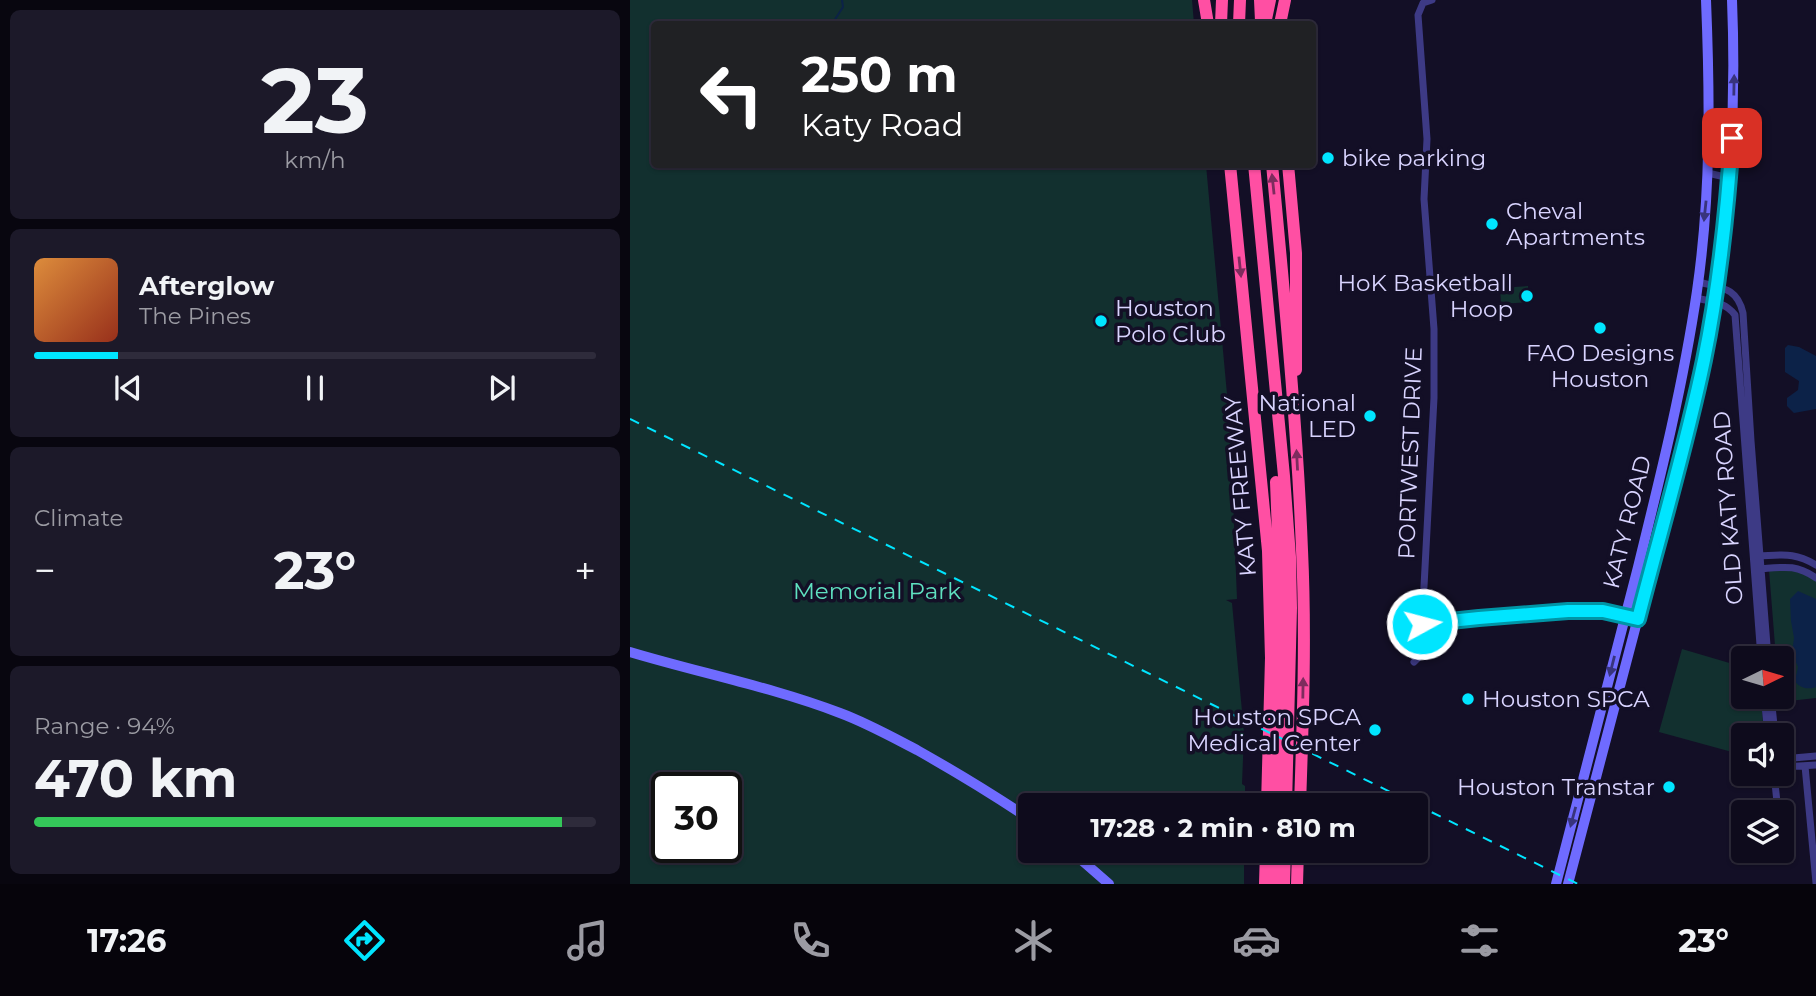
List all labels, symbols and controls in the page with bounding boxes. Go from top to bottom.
text: 23 [261,45,369,156]
text: 250 m [801,45,958,104]
icon: left [686,49,777,140]
one-way arrow [1728,74,1740,96]
text: Katy Road [801,105,963,144]
pin [1702,108,1762,168]
icon: arrive [1713,119,1751,157]
place label: bike parking [1342,144,1486,172]
text: km/h [284,146,346,174]
marker: bike parking [1320,150,1336,166]
one-way arrow [1268,173,1279,195]
place label: Cheval Apartments [1506,197,1645,251]
one-way arrow [1699,200,1710,222]
marker: Cheval Apartments [1484,216,1500,232]
one-way arrow [1235,256,1246,278]
place label: HoK Basketball Hoop [1337,269,1513,323]
text: Afterglow [139,270,274,302]
marker: HoK Basketball Hoop [1519,288,1535,304]
place label: Houston Polo Club [1115,294,1226,348]
text: The Pines [139,302,251,330]
marker: Houston Polo Club [1093,313,1109,329]
marker: FAO Designs Houston [1592,320,1608,336]
place label: FAO Designs Houston [1526,339,1674,393]
street label: PORTWEST DRIVE [1392,346,1428,560]
icon: previous [109,369,147,407]
icon: pause [296,369,334,407]
icon: next [483,369,521,407]
place label: National LED [1258,389,1356,443]
street label: KATY FREEWAY [1218,394,1262,578]
marker: National LED [1362,408,1378,424]
street label: OLD KATY ROAD [1707,410,1749,606]
one-way arrow [1291,449,1302,471]
street label: KATY ROAD [1597,452,1657,592]
text: Climate [34,504,123,532]
text: 23° [274,539,356,602]
text: − [34,547,56,594]
text: + [574,547,596,594]
park label: Memorial Park [793,577,961,605]
position arrow [1385,587,1459,661]
north arrow [1731,646,1794,709]
map controls [1731,646,1794,863]
one-way arrow [1606,655,1617,677]
one-way arrow [1298,677,1309,699]
place label: Houston SPCA [1482,685,1650,713]
marker: Houston SPCA [1460,691,1476,707]
place label: Houston SPCA Medical Center [1187,703,1362,757]
text: Range · 94% [34,712,175,740]
marker: Houston SPCA Medical Center [1367,722,1383,738]
button: sound [1731,723,1794,786]
text: 470 km [34,747,237,810]
speed limit sign: 30 [651,772,742,863]
place label: Houston Transtar [1457,773,1655,801]
marker: Houston Transtar [1661,779,1677,795]
button: layers [1731,800,1794,863]
one-way arrow [1567,807,1578,829]
text: 17:28 · 2 min · 810 m [1090,812,1356,844]
icon: directions [340,916,389,965]
icon: music [563,916,612,965]
icon: phone [786,916,835,965]
icon: climate [1009,916,1058,965]
icon: car [1232,916,1281,965]
icon: filters [1455,916,1504,965]
text: 17:26 [87,921,166,960]
text: 23° [1678,921,1729,960]

